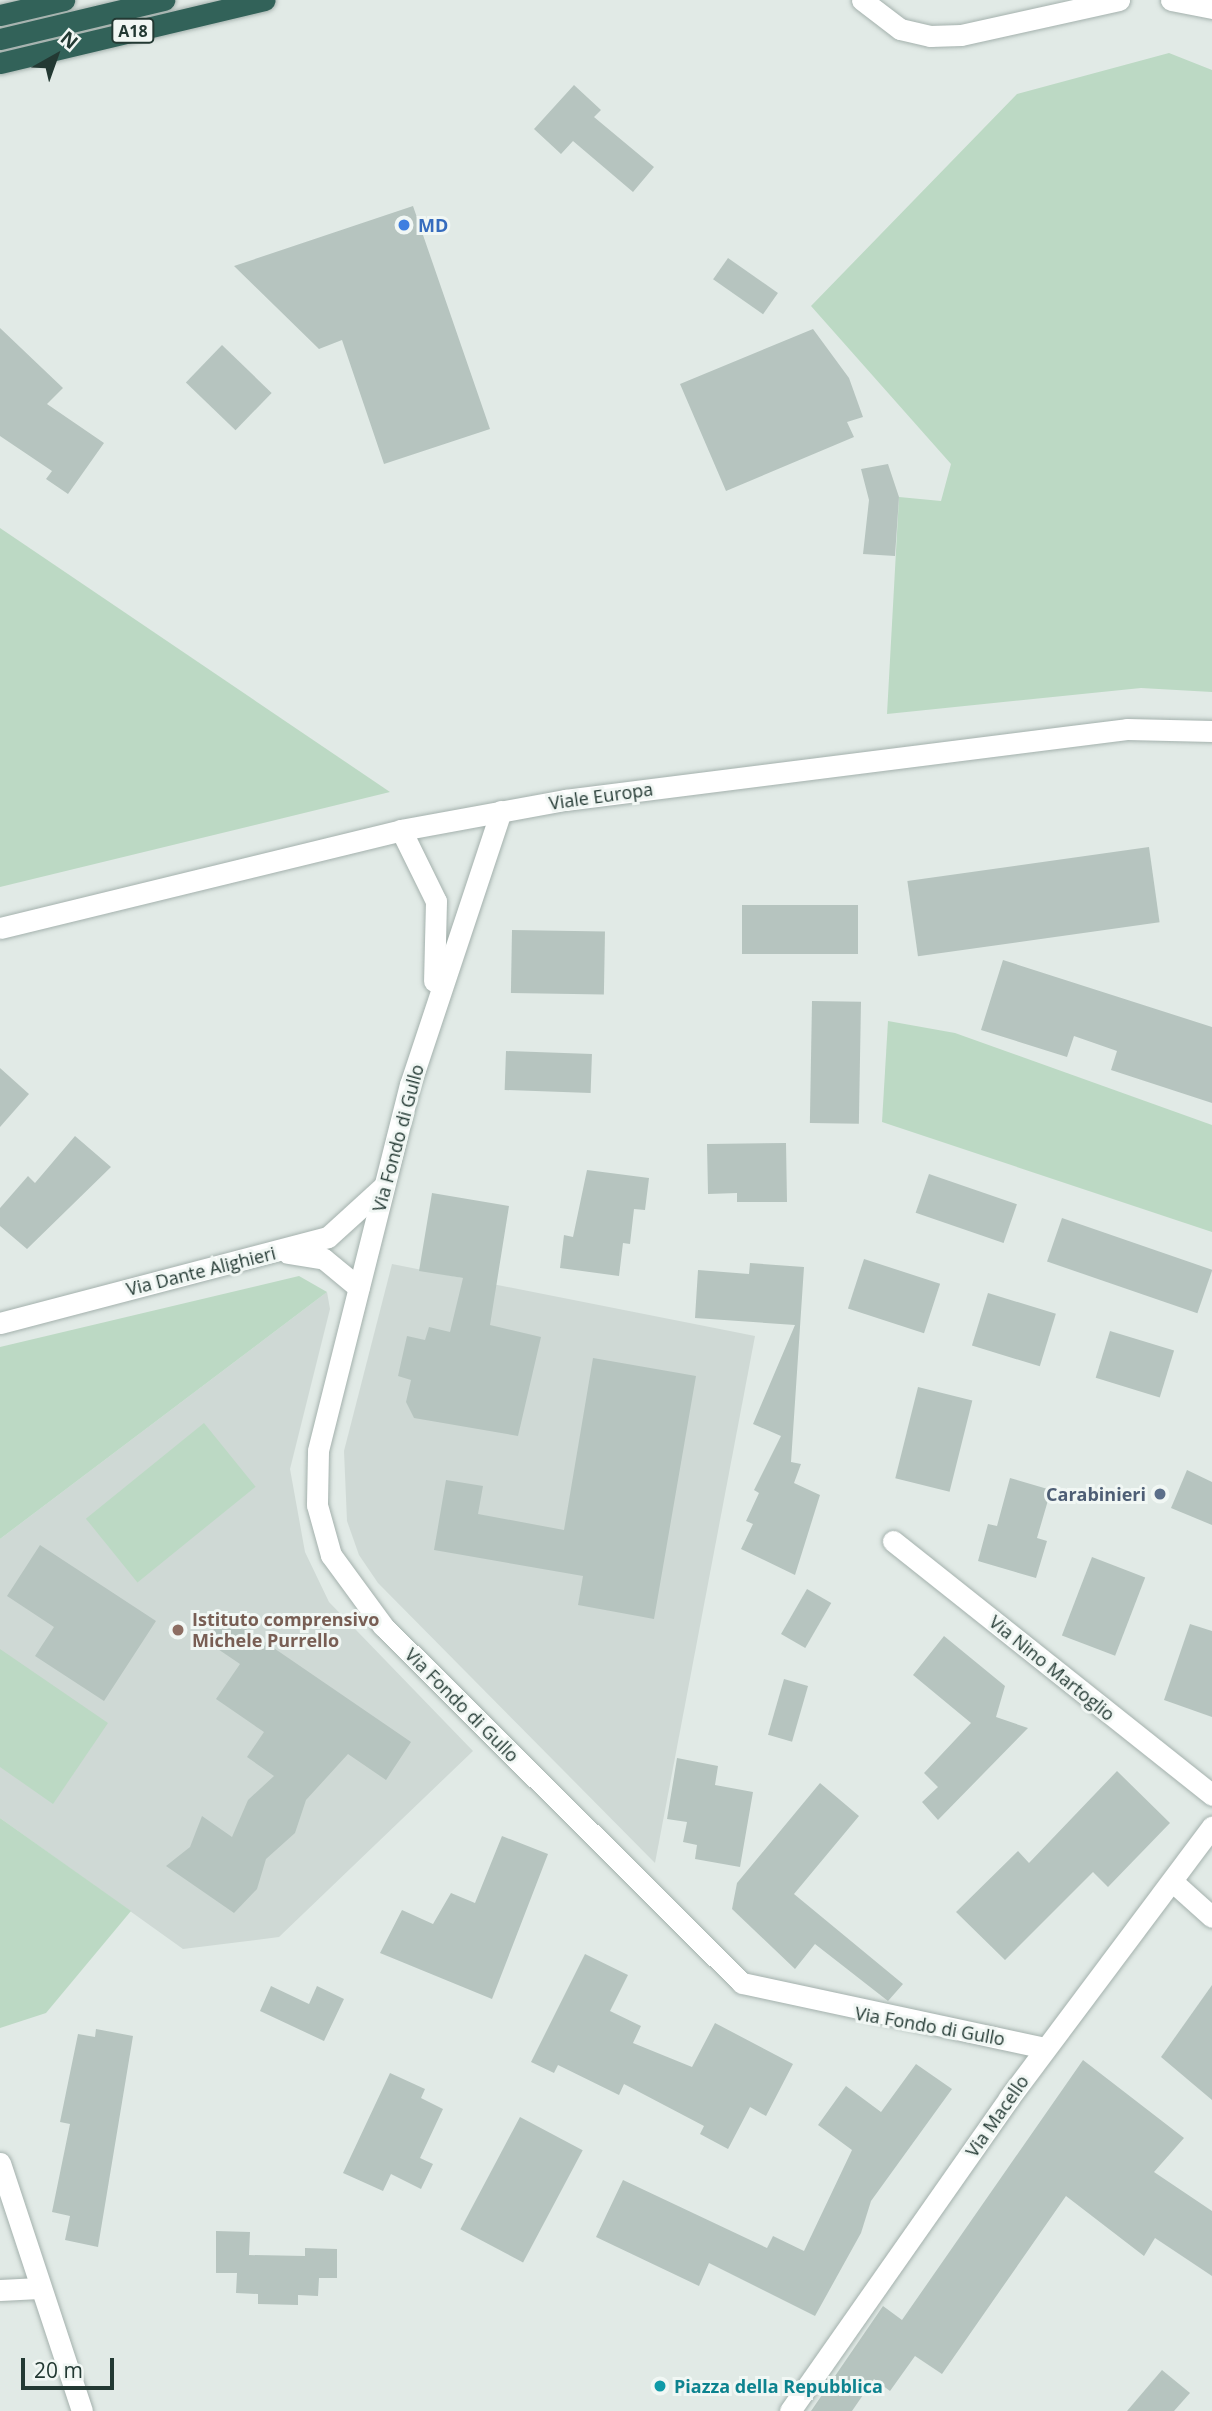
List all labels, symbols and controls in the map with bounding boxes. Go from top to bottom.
road number: A18 [110,19,156,44]
north arrow [21,21,91,91]
text: N [55,25,84,55]
place label: MD [418,214,448,236]
marker: MD [396,217,412,233]
street label: Viale Europa [548,778,654,814]
street label: Via Fondo di Gullo [368,1062,428,1214]
street label: Via Dante Alighieri [124,1242,278,1300]
place label: Carabinieri [1046,1483,1146,1505]
marker: Carabinieri [1152,1486,1168,1502]
place label: Istituto comprensivo Michele Purrello [192,1609,379,1652]
street label: Via Nino Martoglio [985,1611,1119,1725]
marker: Istituto comprensivo Michele Purrello [170,1622,186,1638]
street label: Via Fondo di Gullo [401,1644,523,1766]
street label: Via Fondo di Gullo [853,2002,1007,2050]
street label: Via Macello [961,2071,1033,2161]
scale bar [24,2344,117,2388]
text: 20 m [34,2356,83,2384]
place label: Piazza della Repubblica [674,2375,883,2397]
marker: Piazza della Repubblica [652,2378,668,2394]

